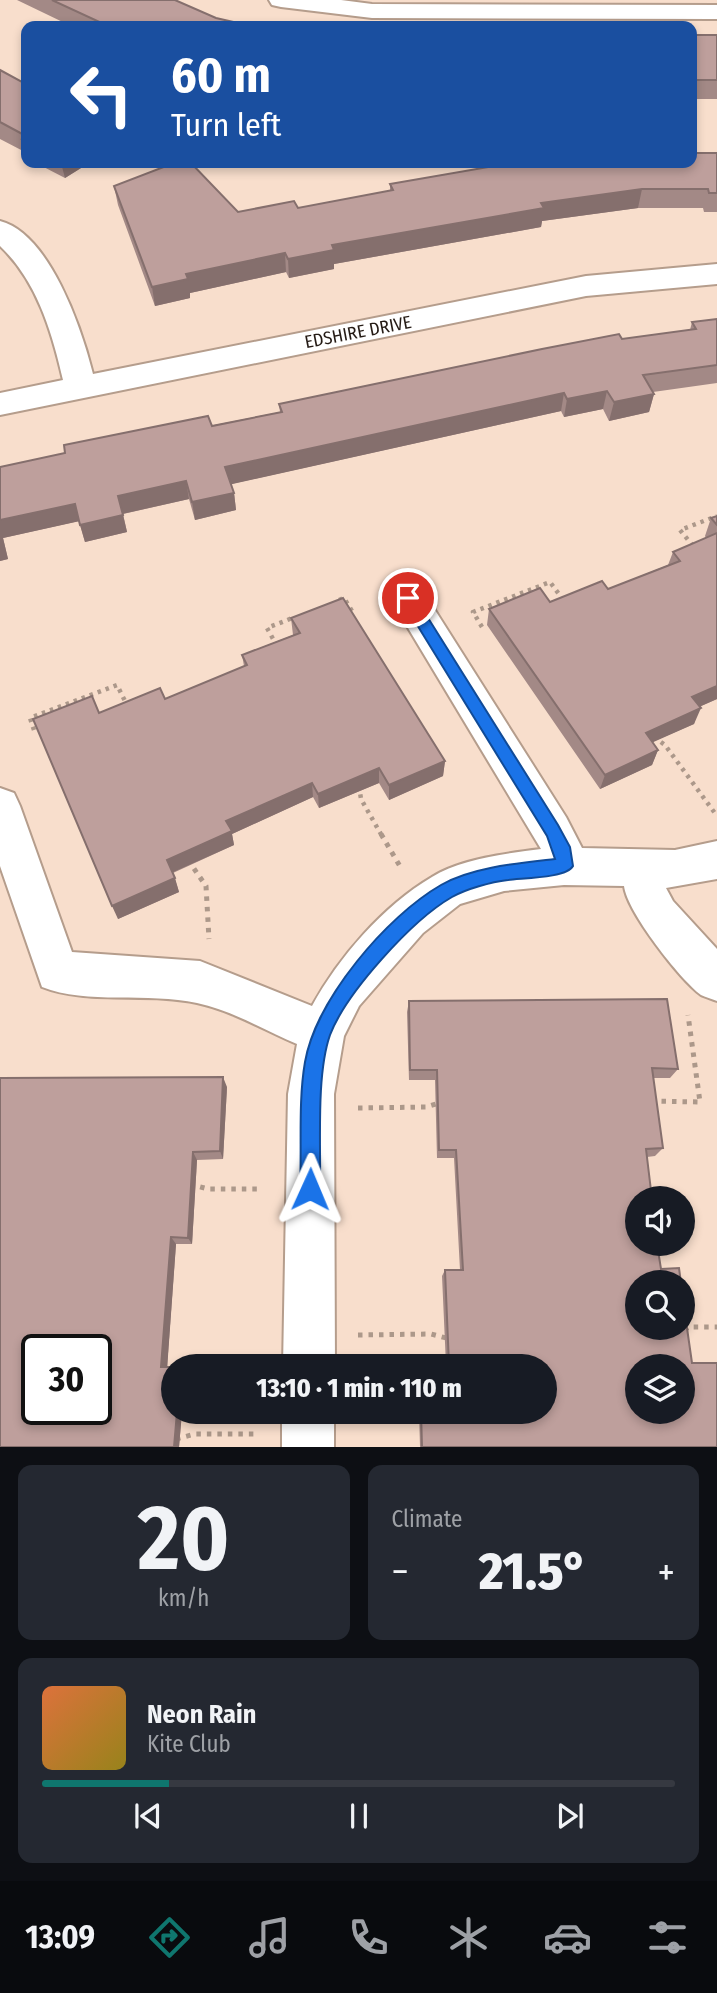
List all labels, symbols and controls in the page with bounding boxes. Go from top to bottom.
text: 60 m [171,46,271,105]
icon: left [56,49,147,140]
text: Turn left [171,106,281,144]
street label: EDSHIRE DRIVE [303,311,413,353]
pin [378,568,438,628]
icon: arrive [389,579,427,617]
position arrow [273,1152,347,1226]
map controls [625,1186,695,1424]
button: sound [625,1186,695,1256]
button: search [625,1270,695,1340]
speed limit sign: 30 [21,1334,112,1425]
button: layers [625,1354,695,1424]
text: 13:10 · 1 min · 110 m [256,1373,462,1404]
text: 20 [138,1484,230,1593]
text: Climate [392,1505,462,1533]
text: 21.5° [479,1540,587,1603]
text: − [392,1549,409,1595]
text: + [658,1549,675,1595]
text: km/h [158,1584,209,1612]
text: Neon Rain [147,1699,256,1730]
text: Kite Club [147,1730,231,1758]
icon: previous [129,1797,167,1835]
icon: pause [340,1797,378,1835]
icon: next [551,1797,589,1835]
icon: directions [145,1913,194,1962]
icon: music [245,1913,294,1962]
icon: phone [344,1913,393,1962]
icon: climate [444,1913,493,1962]
icon: car [543,1913,592,1962]
icon: filters [643,1913,692,1962]
text: 13:09 [25,1918,95,1956]

